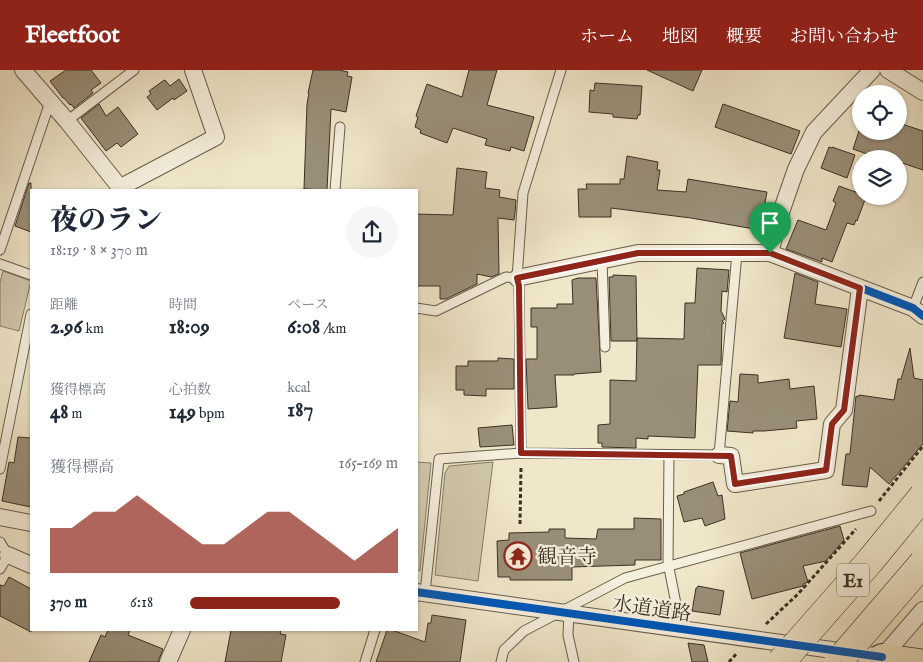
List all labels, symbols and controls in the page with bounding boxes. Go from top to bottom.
text: Fleetfoot [25,20,120,51]
text: ホーム [580,26,634,49]
text: 地図 [662,26,698,49]
text: 概要 [726,26,762,49]
text: お問い合わせ [790,26,898,49]
map controls [852,85,907,205]
button: locate [852,85,907,140]
button: layers [852,150,907,205]
pin [749,202,791,253]
text: 夜のラン [50,204,162,239]
button: share [346,206,398,258]
icon: arrive [756,209,784,237]
text: 18:19 · 8 × 370 m [50,241,148,261]
text: 距離 [50,296,78,314]
text: 時間 [169,296,197,314]
text: ペース [287,296,329,314]
text: 2.96 [50,314,82,341]
text: 18:09 [169,314,210,341]
text: 6:08 [287,314,320,341]
text: km [82,320,104,338]
text: /km [320,320,346,338]
text: kcal [287,379,311,397]
text: 獲得標高 [50,381,106,399]
text: 心拍数 [169,381,211,399]
text: 187 [287,397,313,424]
text: 48 [50,399,69,426]
text: 149 [169,399,196,426]
text: m [69,405,82,423]
text: bpm [196,405,225,423]
text: 165–169 m [339,454,398,474]
text: 獲得標高 [50,458,114,478]
temple icon: 観音寺 [503,541,533,571]
place label: 観音寺 [537,545,597,570]
road number: E1 [837,564,869,596]
street label: 水道道路 [610,592,693,627]
text: 370 m [50,593,87,613]
text: 6:18 [130,593,153,613]

